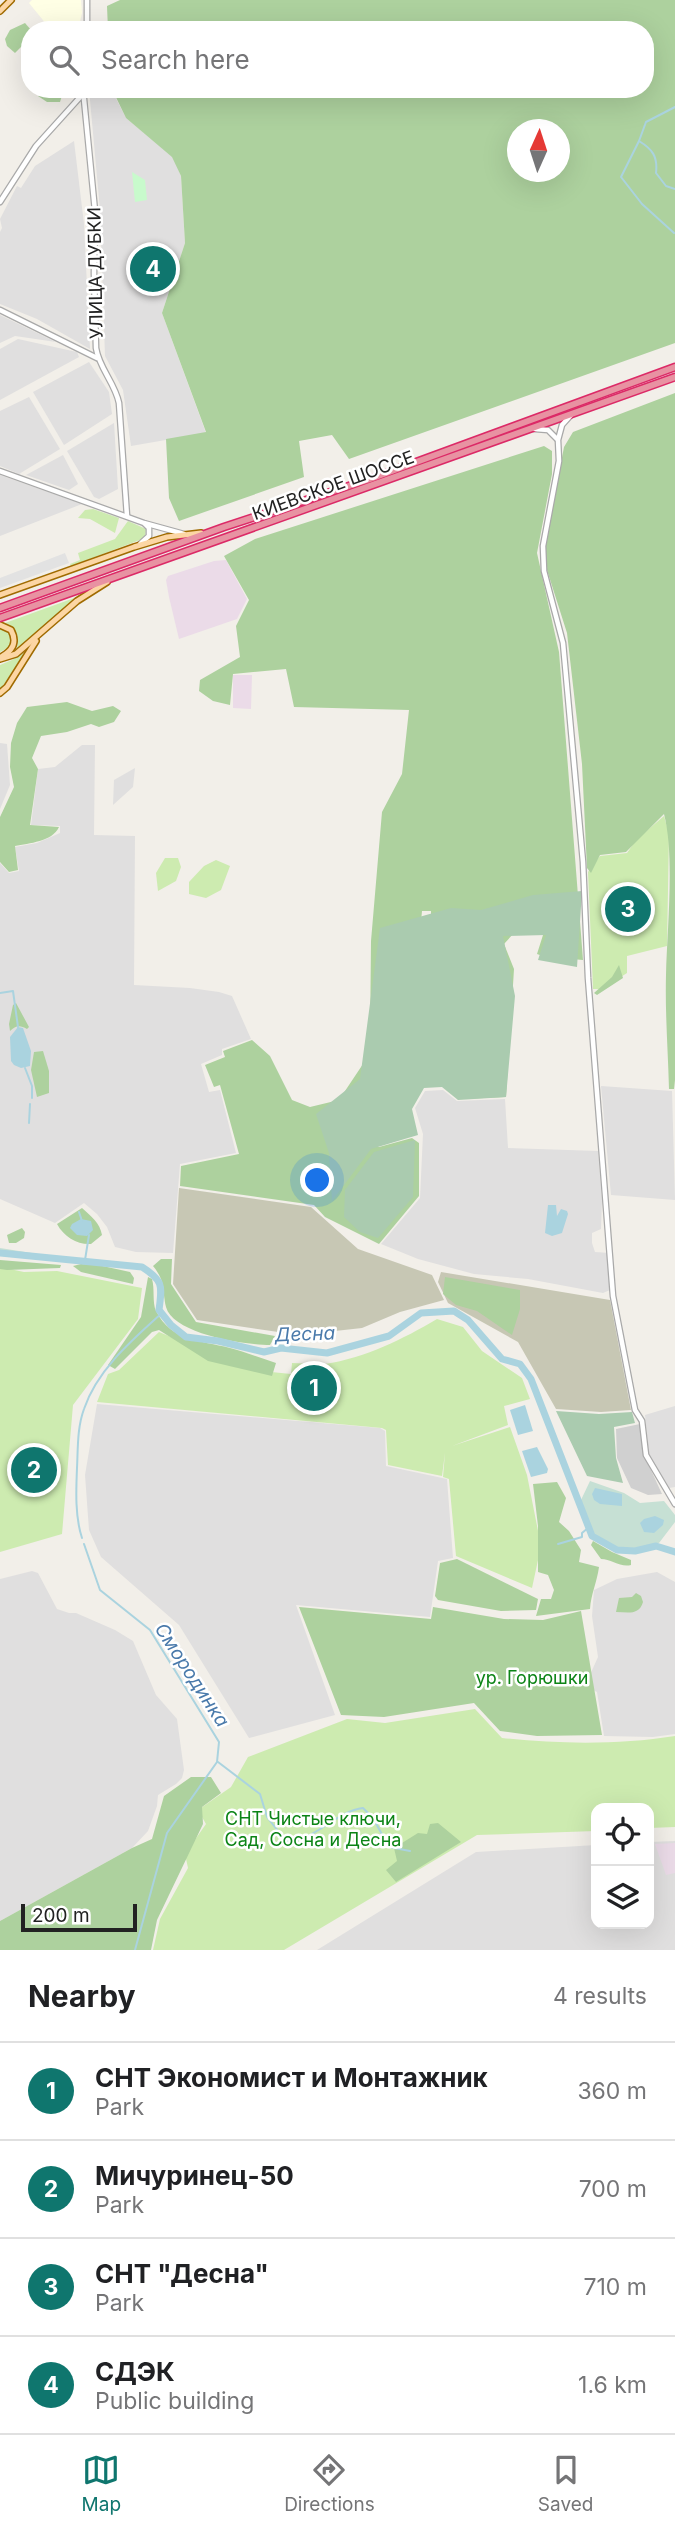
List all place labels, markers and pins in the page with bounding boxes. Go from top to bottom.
pin: 4 [130,243,176,295]
pin: 3 [605,883,651,935]
pin: 1 [291,1362,337,1414]
pin: 2 [11,1444,57,1496]

